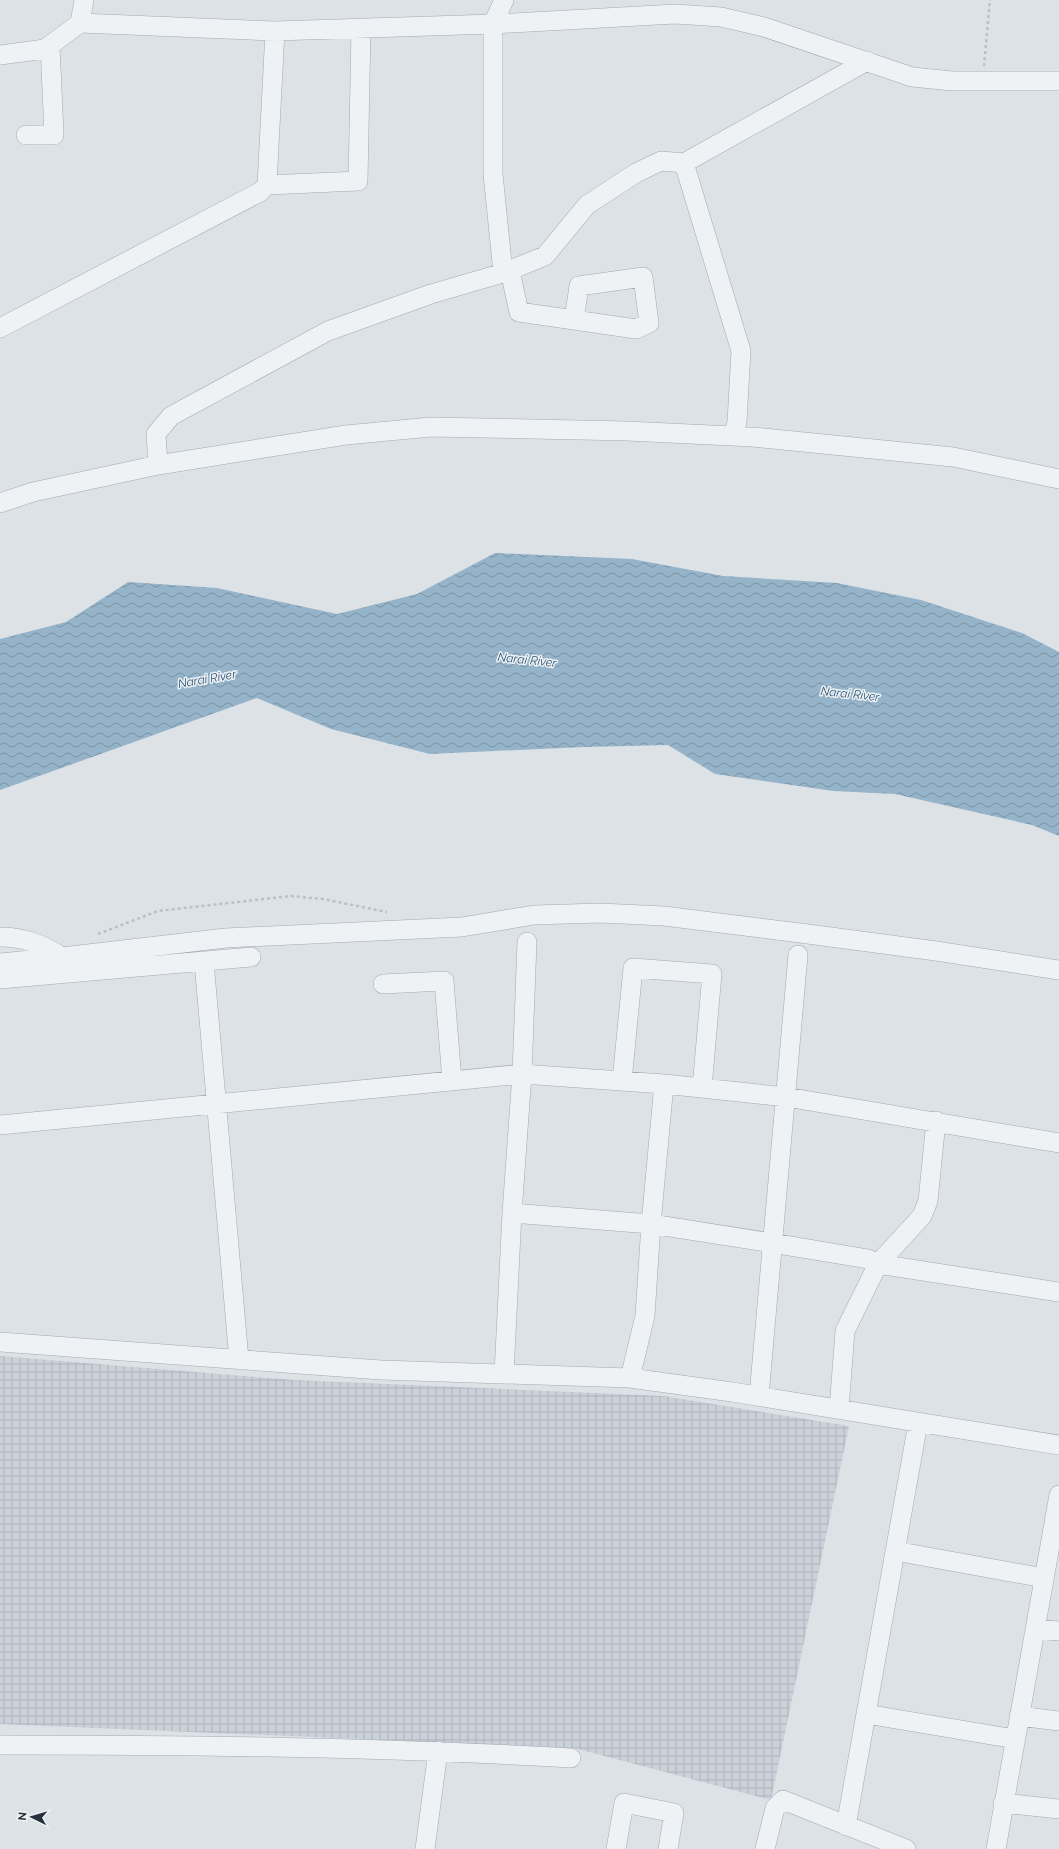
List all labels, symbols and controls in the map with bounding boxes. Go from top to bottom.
water label: Narai River [497,650,558,670]
water label: Narai River [177,667,238,691]
water label: Narai River [820,684,881,704]
north arrow [12,1797,52,1837]
text: N [16,1811,29,1821]

